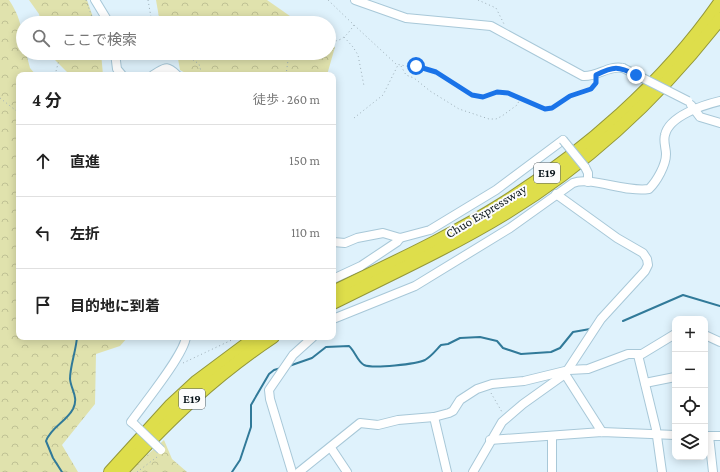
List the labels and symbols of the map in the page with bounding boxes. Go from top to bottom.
route start [407,57,425,75]
route end [627,66,645,84]
road number: E19 [534,163,560,183]
street label: Chuo Expressway [443,180,530,241]
road number: E19 [179,389,205,409]

